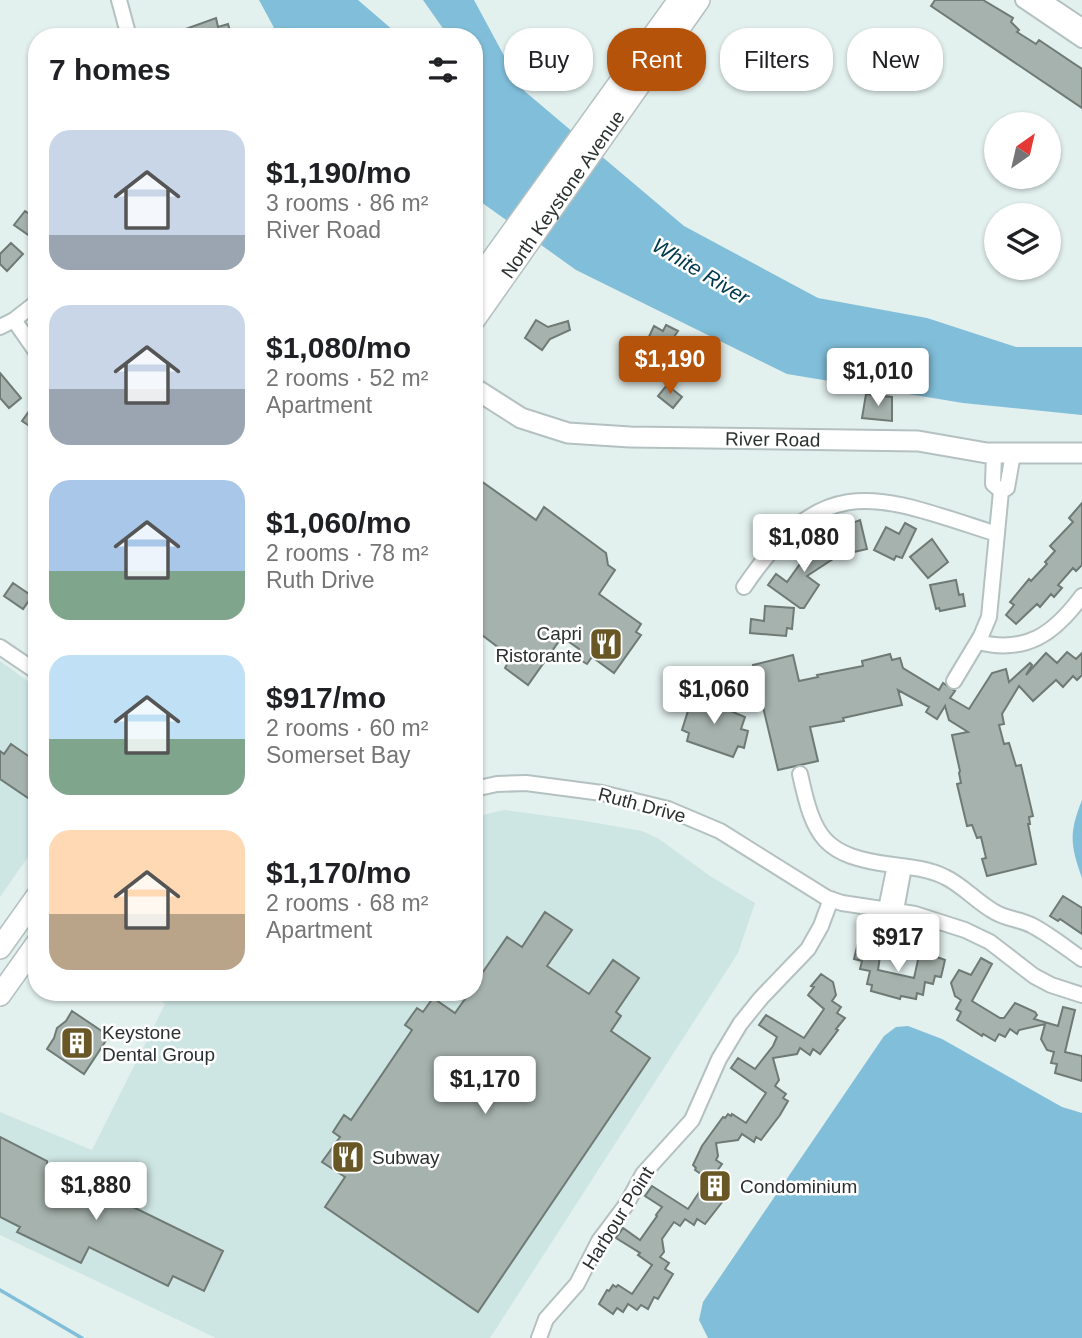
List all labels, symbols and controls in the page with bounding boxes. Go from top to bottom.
chip: Buy [504,28,593,91]
chip: Rent [607,28,706,91]
chip: Filters [720,28,833,91]
chip: New [847,28,943,91]
icon: filters [424,51,462,89]
text: 7 homes [49,53,171,86]
street label: North Keystone Avenue [497,106,629,282]
north arrow [984,112,1060,189]
map controls [984,112,1061,280]
text: $1,190/mo [266,156,411,189]
icon: home [105,158,189,242]
text: 3 rooms · 86 m² [266,190,428,216]
button: layers [984,203,1061,280]
text: River Road [266,217,381,243]
water label: White River [649,233,754,309]
text: $1,080/mo [266,331,411,364]
icon: home [105,333,189,417]
pin: $1,190 [613,336,727,396]
text: $1,190 [635,346,705,372]
pin: $1,010 [821,348,935,408]
text: $1,010 [843,358,913,384]
text: 2 rooms · 52 m² [266,365,428,391]
text: Apartment [266,392,372,418]
street label: River Road [725,428,820,450]
text: $1,060/mo [266,506,411,539]
icon: home [105,508,189,592]
pin: $1,080 [747,514,861,574]
text: $1,080 [769,524,839,550]
text: 2 rooms · 78 m² [266,540,428,566]
text: Ruth Drive [266,567,375,593]
place label: Capri Ristorante [495,623,582,666]
restaurant icon: Capri Ristorante [587,625,625,663]
pin: $1,060 [657,666,771,726]
text: $1,060 [679,676,749,702]
text: $917/mo [266,681,386,714]
icon: home [105,683,189,767]
text: 2 rooms · 60 m² [266,715,428,741]
text: Somerset Bay [266,742,410,768]
street label: Ruth Drive [596,783,688,827]
text: $1,170/mo [266,856,411,889]
icon: home [105,858,189,942]
text: 2 rooms · 68 m² [266,890,428,916]
pin: $917 [857,914,939,974]
text: Apartment [266,917,372,943]
text: $917 [872,924,924,950]
place label: Keystone Dental Group [102,1022,215,1065]
building icon: Keystone Dental Group [58,1024,96,1062]
pin: $1,170 [428,1056,542,1116]
text: $1,170 [450,1066,520,1092]
restaurant icon: Subway [329,1138,367,1176]
place label: Subway [372,1147,440,1168]
pin: $1,880 [39,1162,153,1222]
street label: Harbour Point [578,1162,658,1273]
building icon: Condominium [696,1167,734,1205]
text: $1,880 [61,1172,131,1198]
place label: Condominium [740,1176,857,1197]

